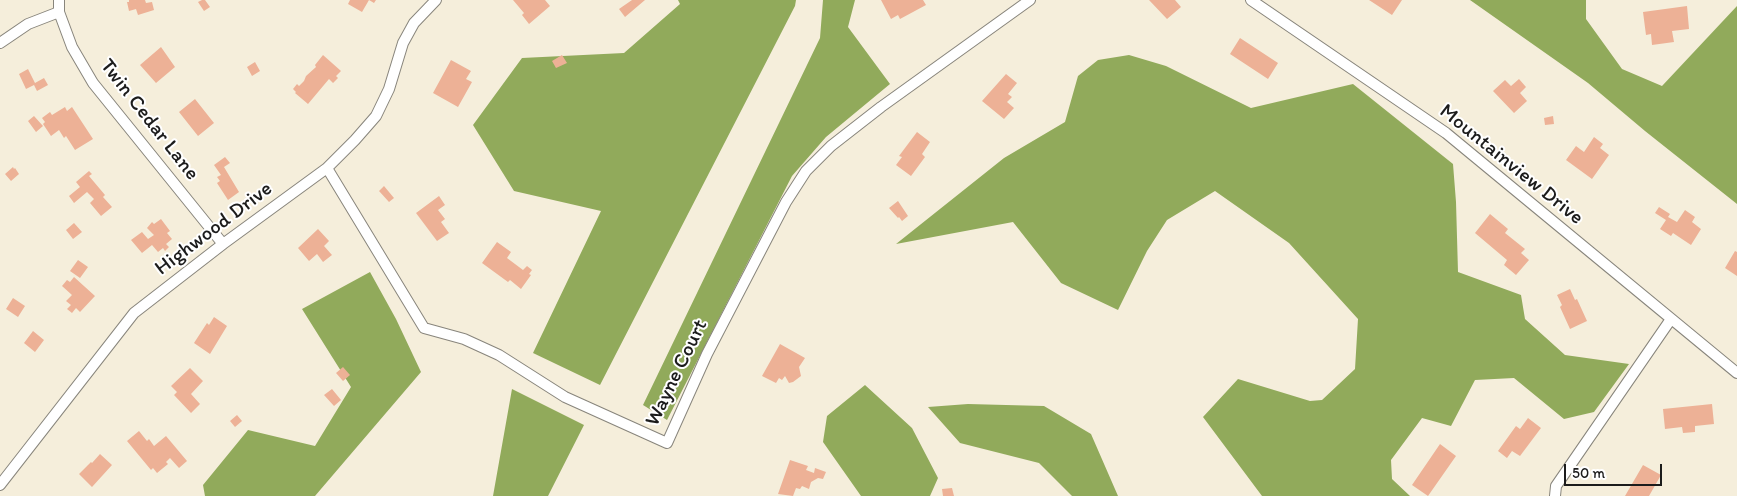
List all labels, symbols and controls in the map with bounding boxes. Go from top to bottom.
street label: Twin Cedar Lane [94,54,204,186]
street label: Mountainview Drive [1434,99,1588,231]
street label: Highwood Drive [150,177,278,281]
street label: Wayne Court [640,316,714,430]
scale bar [1567,454,1664,486]
text: 50 m [1572,464,1605,482]

